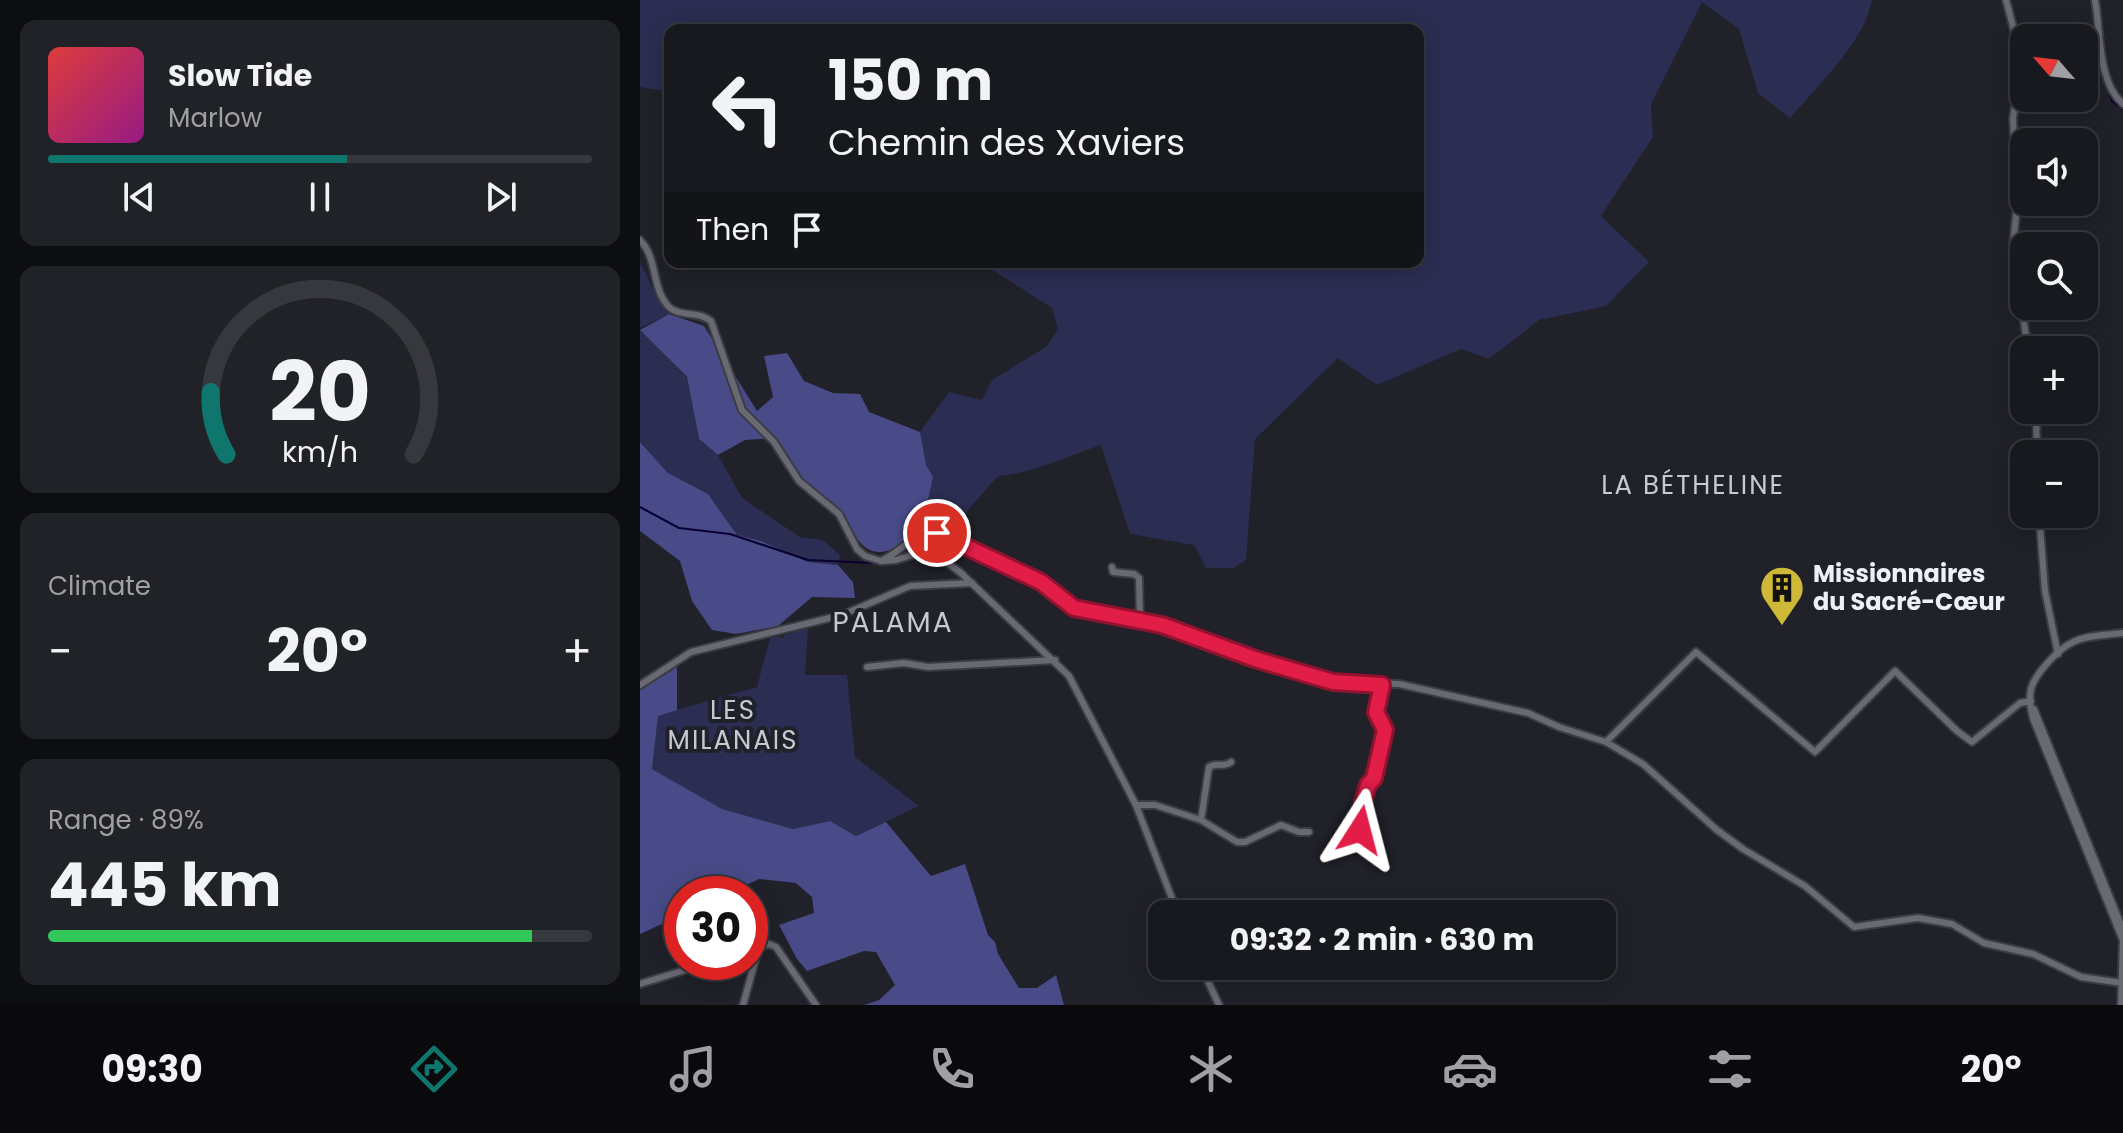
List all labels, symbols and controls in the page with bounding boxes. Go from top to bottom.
north arrow [2010,24,2098,112]
map controls [2010,24,2098,528]
text: 150 m [828,41,993,120]
text: Slow Tide [168,54,312,97]
icon: left [696,56,800,160]
text: Marlow [168,100,262,136]
text: Chemin des Xaviers [828,117,1185,168]
button: sound [2010,128,2098,216]
icon: previous [117,175,161,219]
icon: pause [298,175,342,219]
icon: next [479,175,523,219]
text: Then [696,208,769,251]
icon: arrive [785,208,829,252]
button: search [2010,232,2098,320]
text: 20 [269,334,371,450]
button: + [2010,336,2098,424]
text: km/h [282,433,358,473]
button: − [2010,440,2098,528]
district label: LA BÉTHELINE [1601,467,1785,503]
pin [903,499,971,567]
icon: arrive [915,511,959,555]
place label: Missionnaires du Sacré-Cœur [1813,557,2005,618]
building icon: Missionnaires du Sacré-Cœur [1758,564,1806,627]
text: Climate [48,568,151,604]
district label: PALAMA [832,603,954,642]
text: 20° [267,609,368,693]
text: − [48,621,72,682]
text: + [562,621,592,682]
district label: LES MILANAIS [668,692,799,758]
position arrow [1318,788,1402,872]
text: Range · 89% [48,802,204,838]
text: 445 km [48,843,282,927]
speed limit sign: 30 [664,876,768,980]
text: 09:32 · 2 min · 630 m [1230,918,1534,961]
icon: directions [406,1041,462,1097]
icon: music [665,1041,721,1097]
icon: phone [924,1041,980,1097]
icon: climate [1183,1041,1239,1097]
icon: car [1442,1041,1498,1097]
icon: filters [1702,1041,1758,1097]
text: 09:30 [102,1044,203,1095]
text: 20° [1961,1044,2021,1095]

